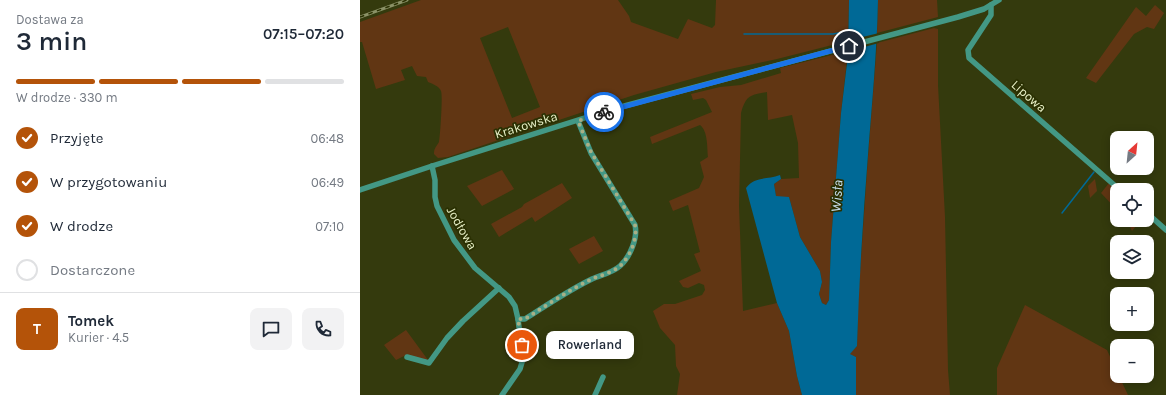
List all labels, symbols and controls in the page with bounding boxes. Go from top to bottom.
text: Dostawa za [16,12,84,27]
text: 07:15–07:20 [263,25,344,43]
text: 3 min [16,26,87,57]
pin [832,29,866,63]
icon: home [838,35,860,57]
street label: Lipowa [1009,77,1049,115]
text: W drodze · 330 m [16,90,118,105]
courier [584,92,624,132]
icon: bike [593,101,615,123]
street label: Krakowska [493,108,559,142]
icon: check [16,127,38,149]
text: Przyjęte [50,129,104,147]
text: 06:48 [311,131,344,146]
north arrow [1110,131,1154,175]
map controls [1110,131,1154,383]
icon: check [16,171,38,193]
text: W przygotowaniu [50,173,167,191]
text: 06:49 [311,175,344,190]
water label: Wisła [827,179,847,213]
button: locate [1110,183,1154,227]
street label: Jodłowa [444,204,480,252]
icon: check [16,215,38,237]
text: W drodze [50,217,113,235]
text: 07:10 [315,219,344,234]
button: layers [1110,235,1154,279]
text: Dostarczone [50,261,135,279]
button: + [1110,287,1154,331]
button: chat [250,308,292,350]
button: phone [302,308,344,350]
text: Tomek [68,312,114,330]
text: T [33,320,41,338]
pin [505,328,539,362]
text: Kurier · 4.5 [68,330,129,345]
callout: Rowerland [546,331,634,359]
icon: bag [511,334,533,356]
text: Rowerland [558,337,622,352]
button: − [1110,339,1154,383]

